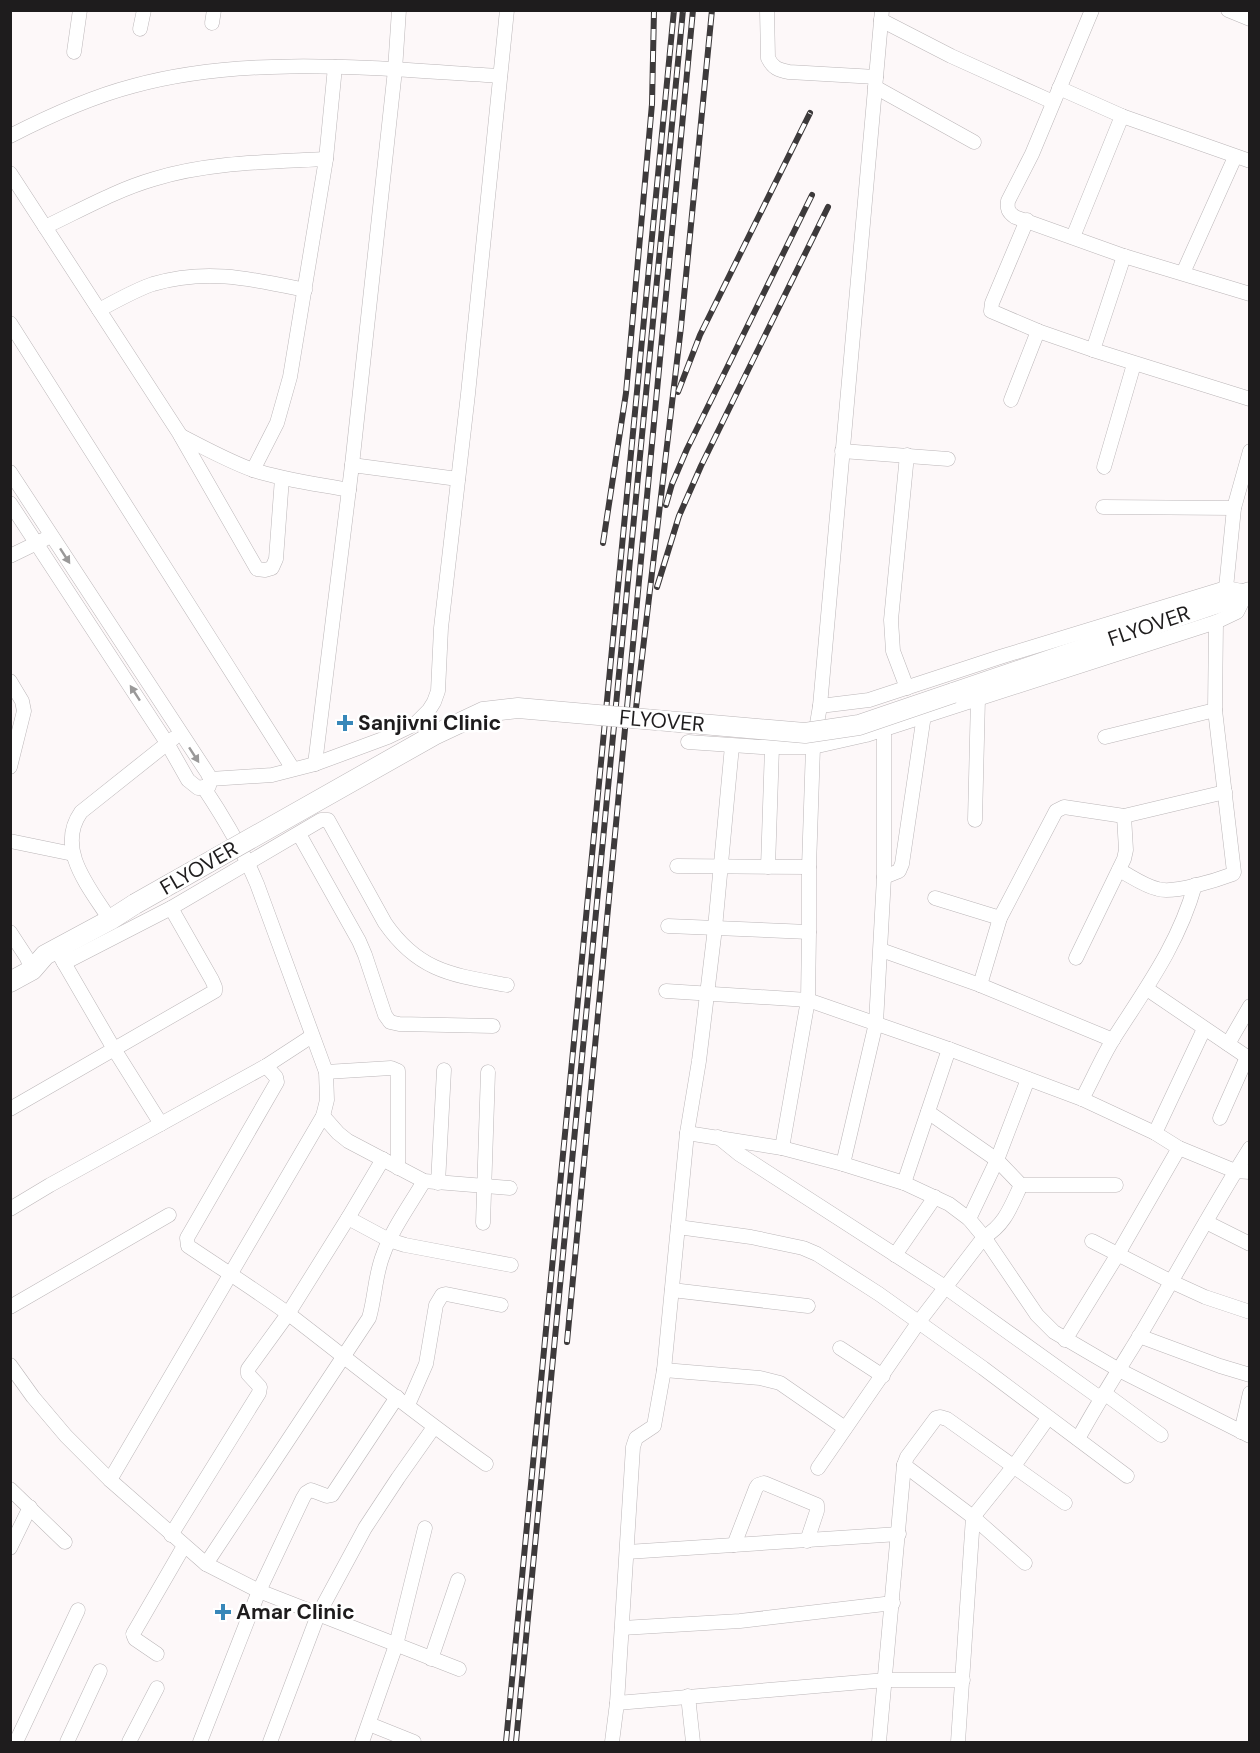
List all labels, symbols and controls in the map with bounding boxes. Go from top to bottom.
one-way arrow [59,548,70,564]
street label: FLYOVER [1104,599,1194,653]
one-way arrow [129,684,140,701]
street label: FLYOVER [618,703,706,739]
place label: Sanjivni Clinic [358,709,501,737]
marker: Sanjivni Clinic [336,714,354,732]
one-way arrow [189,746,200,763]
street label: FLYOVER [155,835,243,901]
place label: Amar Clinic [236,1598,355,1626]
marker: Amar Clinic [214,1603,232,1621]

